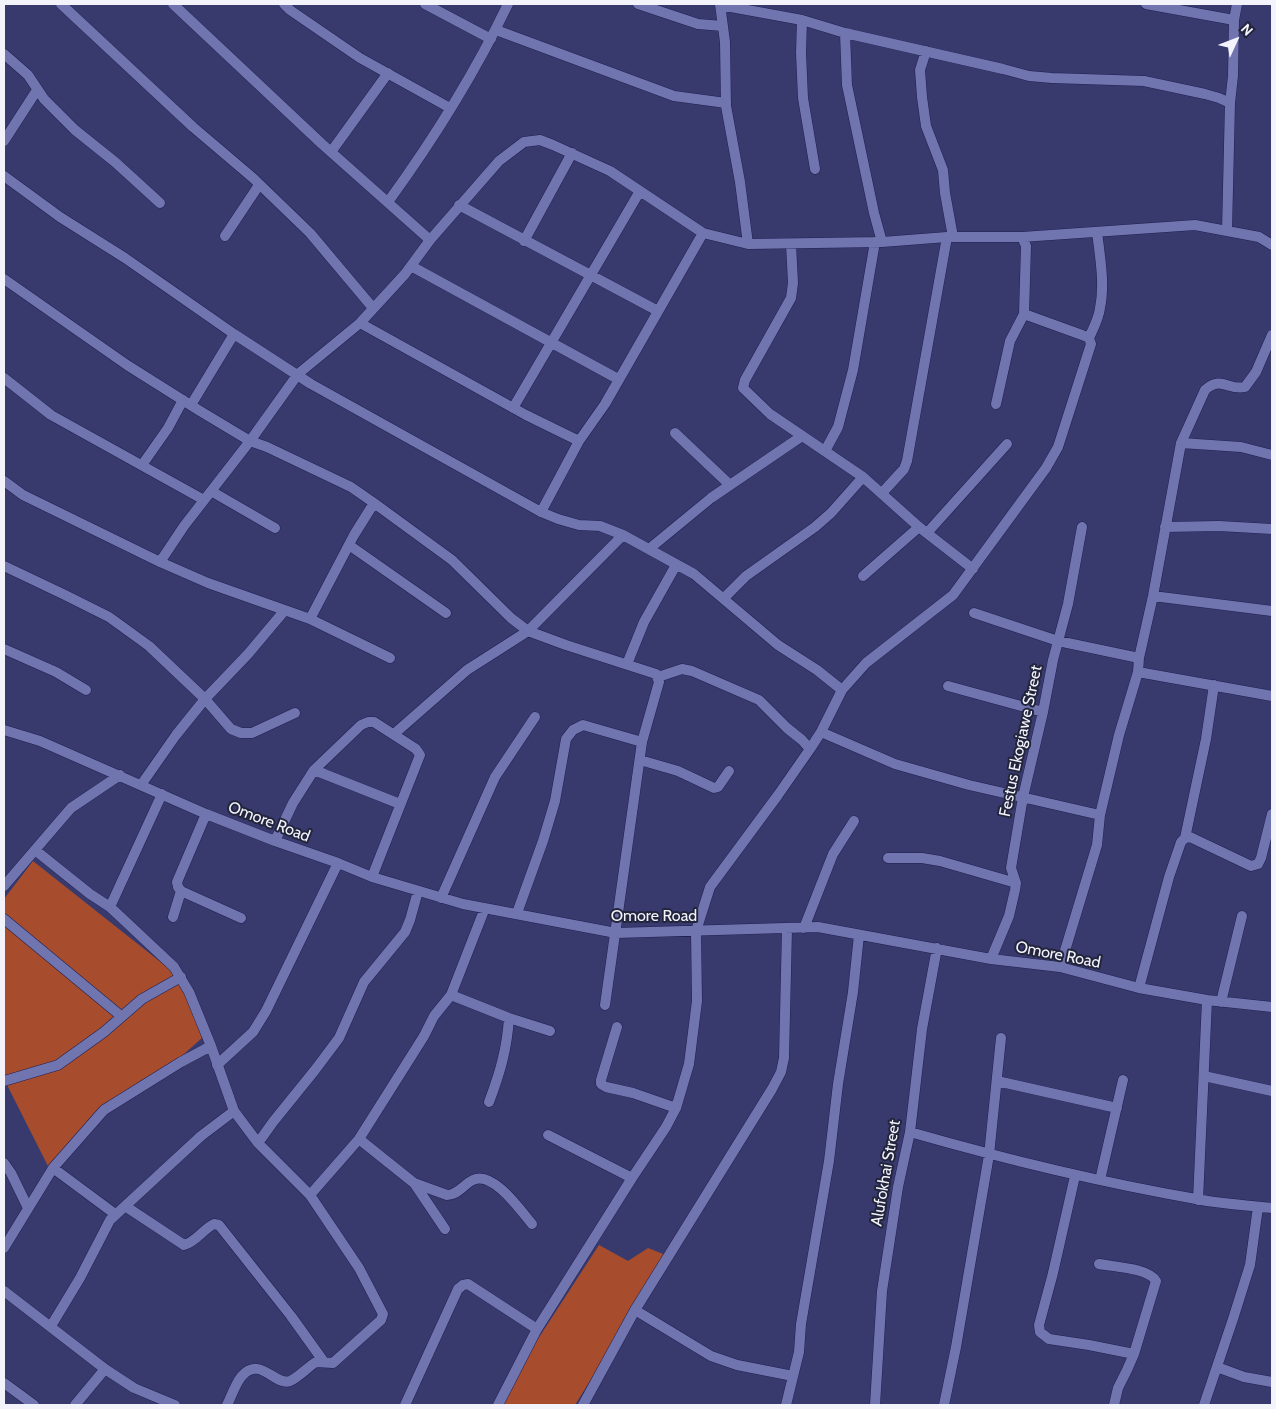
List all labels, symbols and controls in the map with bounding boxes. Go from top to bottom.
north arrow [1211,15,1261,65]
text: N [1237,20,1257,40]
street label: Festus Ekogiawe Street [996,663,1046,819]
street label: Omore Road [225,798,313,846]
street label: Omore Road [611,906,697,926]
street label: Omore Road [1014,937,1102,973]
street label: Alufokhai Street [867,1118,905,1228]

